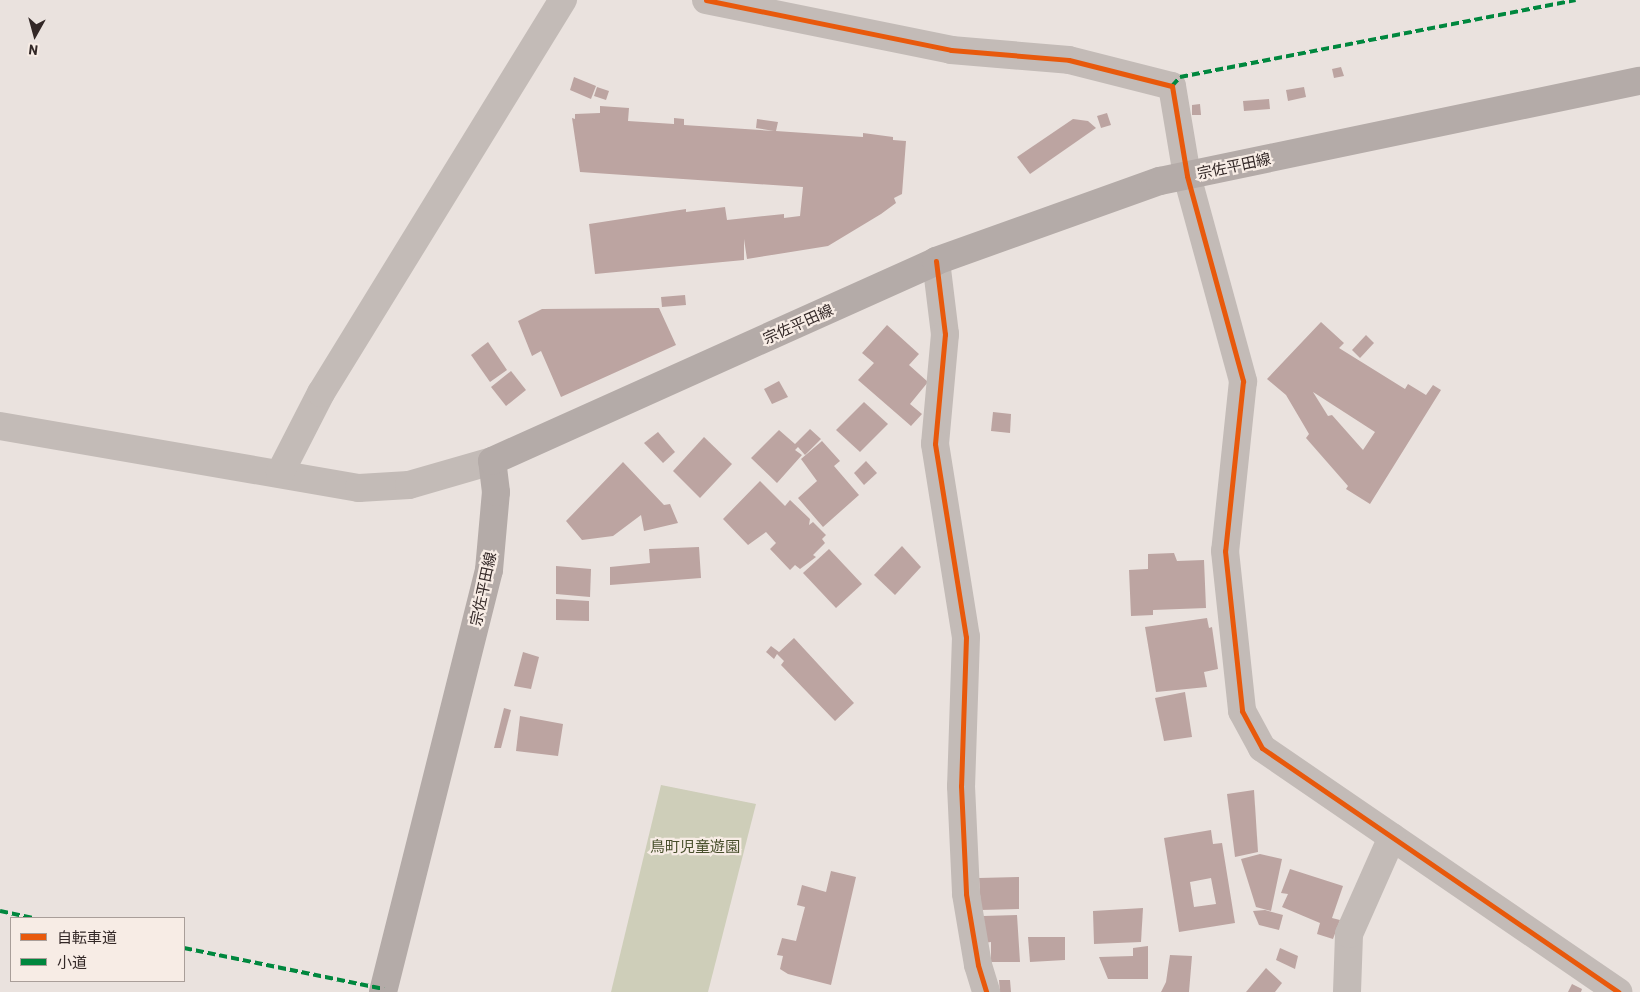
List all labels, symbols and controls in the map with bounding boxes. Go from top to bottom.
north arrow [10,10,60,60]
text: N [27,41,39,59]
street label: 宗佐平田線 [1195,149,1273,183]
street label: 宗佐平田線 [760,301,836,347]
street label: 宗佐平田線 [466,550,500,628]
park label: 鳥町児童遊園 [650,838,740,856]
legend [10,917,185,982]
text: 自転車道 [57,928,117,946]
text: 小道 [57,953,87,971]

